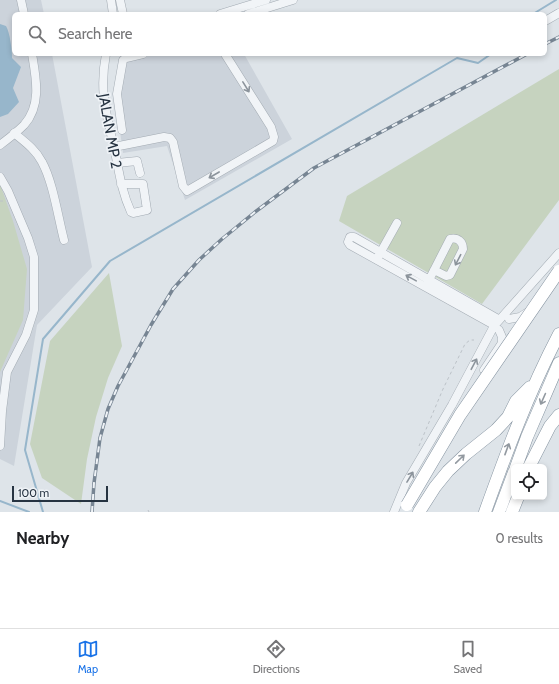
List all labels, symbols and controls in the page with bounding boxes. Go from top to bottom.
search box [12,12,547,56]
icon: search [26,23,48,45]
text: Search here [58,25,133,43]
one-way arrow [242,81,250,93]
street label: JALAN MP 2 [94,91,125,170]
one-way arrow [208,172,220,180]
one-way arrow [453,254,461,266]
one-way arrow [405,274,417,282]
one-way arrow [471,358,478,370]
one-way arrow [539,393,546,405]
one-way arrow [504,443,512,455]
one-way arrow [455,455,465,464]
map controls [511,464,547,500]
button: locate [511,464,547,500]
one-way arrow [406,471,414,483]
scale bar [12,484,108,503]
text: 100 m [18,486,49,500]
text: Nearby [16,528,69,548]
text: 0 results [495,530,543,546]
tab: Map [77,638,99,676]
tab: Directions [253,638,300,676]
tab: Saved [454,638,482,676]

